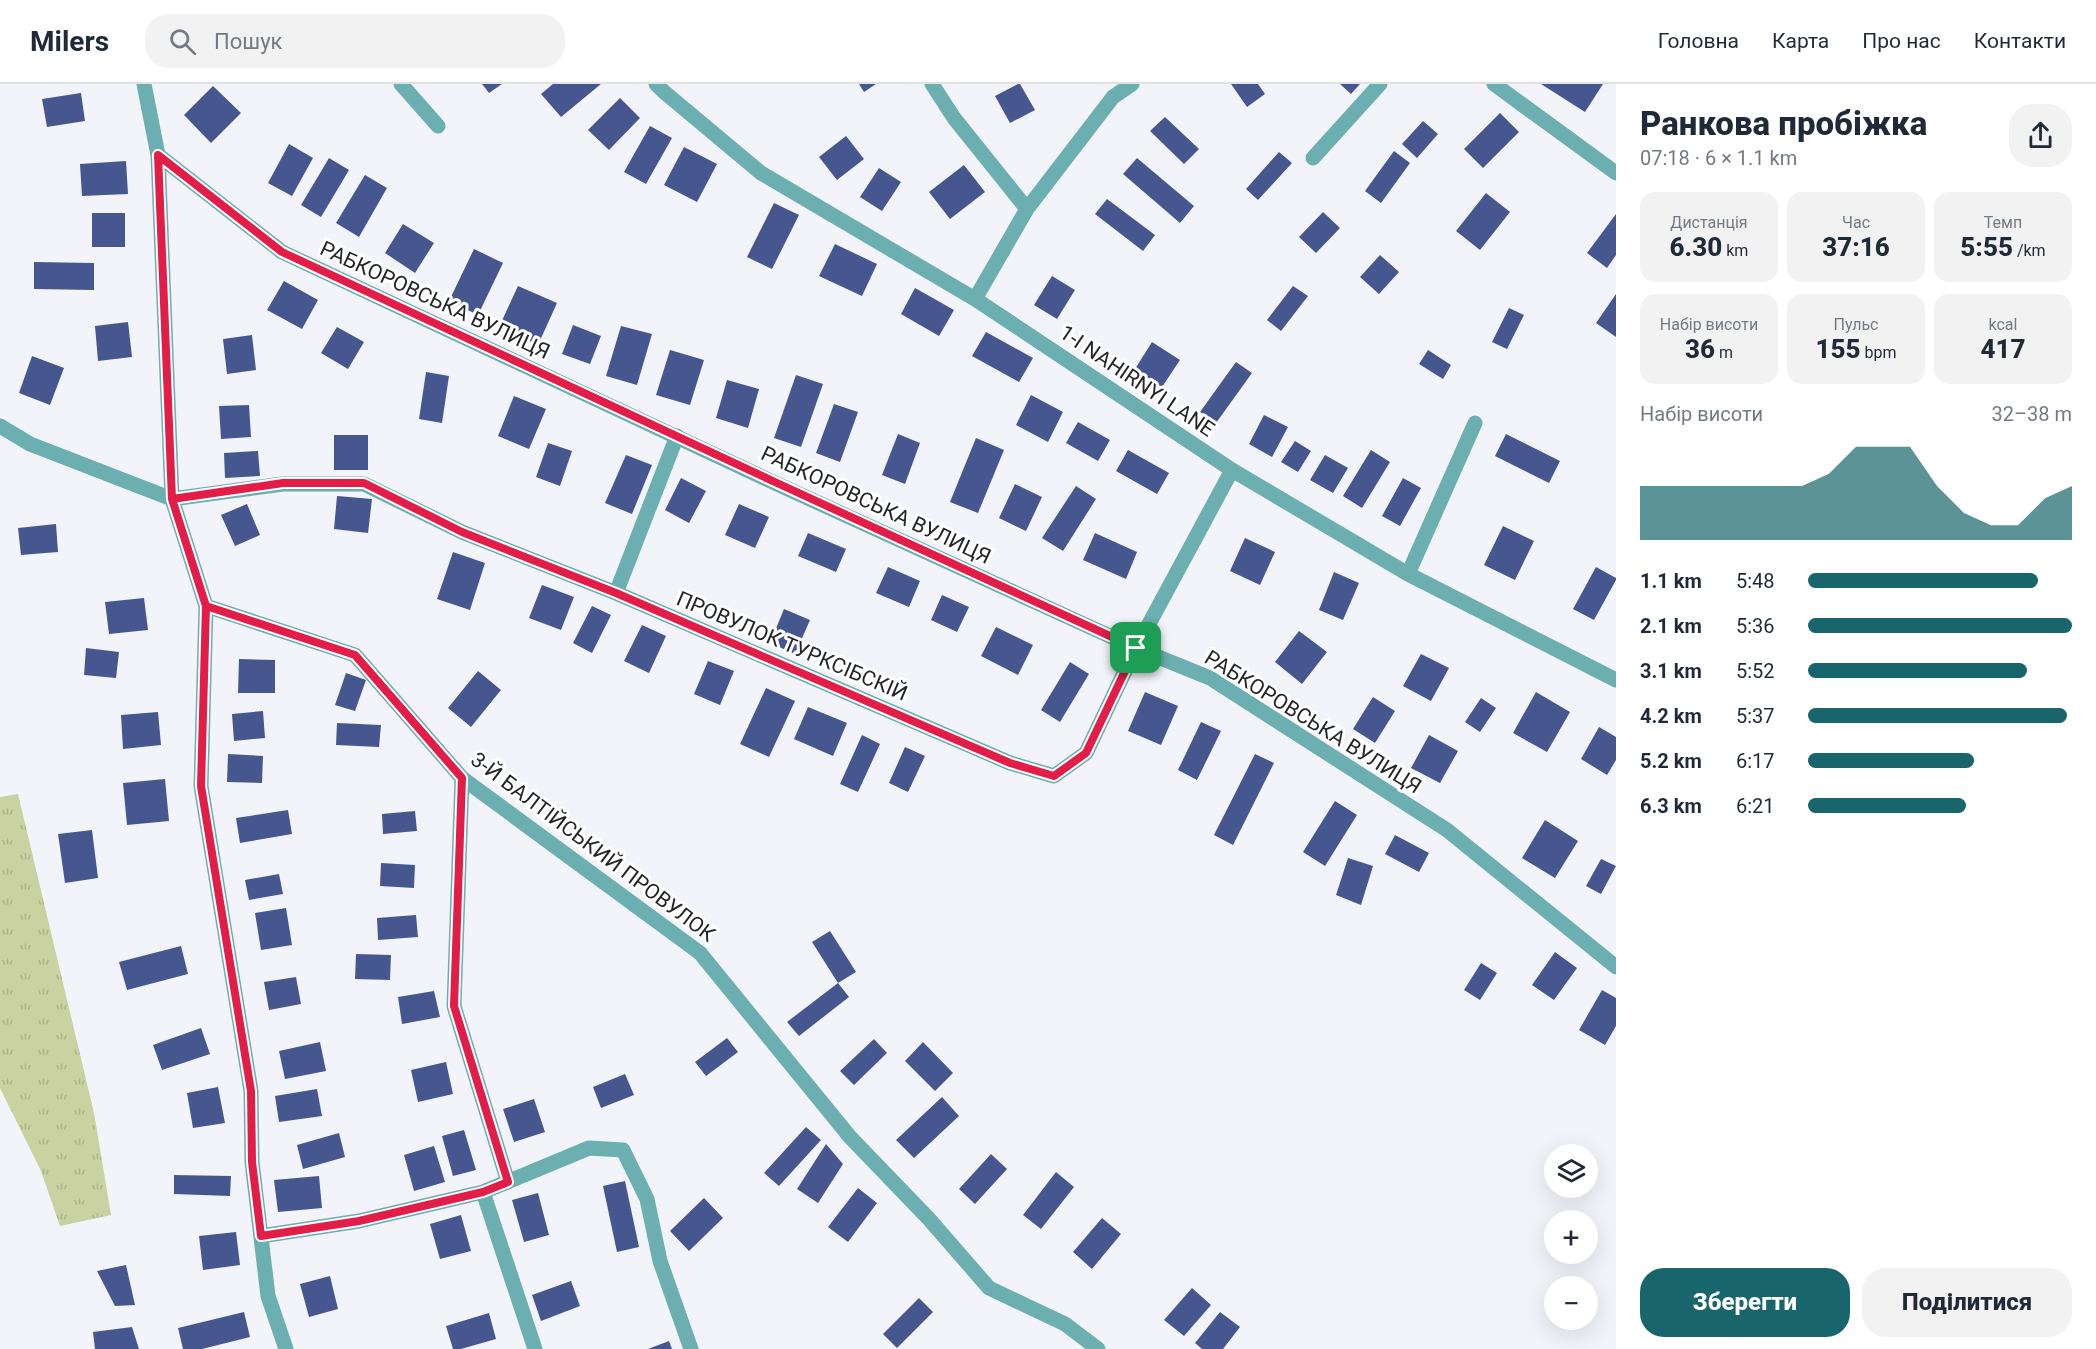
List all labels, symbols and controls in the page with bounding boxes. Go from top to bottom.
search box [145,14,565,68]
text: Milers [30,25,109,58]
icon: search [166,25,199,58]
text: Пошук [214,29,282,54]
text: Головна [1658,29,1739,53]
text: Карта [1772,29,1829,53]
text: Про нас [1862,29,1941,53]
text: Контакти [1974,29,2066,53]
text: Ранкова пробіжка [1640,104,1927,143]
button: share [2009,104,2072,167]
text: 07:18 · 6 × 1.1 km [1640,146,1797,170]
text: Дистанція [1670,213,1748,232]
text: Час [1842,213,1870,232]
text: Темп [1984,213,2022,232]
text: 6.30 [1670,232,1722,262]
text: 37:16 [1822,232,1890,262]
text: 5:55 [1960,232,2013,262]
street label: РАБКОРОВСЬКА ВУЛИЦЯ [316,236,554,364]
text: km [1722,241,1748,260]
text: /km [2013,241,2046,260]
text: Набір висоти [1660,315,1758,334]
text: Пульс [1834,315,1878,334]
text: kcal [1989,315,2017,334]
street label: 1-I NAHIRNYI LANE [1055,320,1219,442]
text: 36 [1685,334,1715,364]
text: 155 [1816,334,1861,364]
text: 417 [1981,334,2025,364]
text: m [1715,343,1733,362]
text: bpm [1861,343,1896,362]
text: Набір висоти [1640,402,1763,426]
text: 32–38 m [1991,402,2072,426]
street label: РАБКОРОВСЬКА ВУЛИЦЯ [757,441,995,569]
text: 1.1 km [1640,569,1702,593]
text: 5:48 [1736,569,1775,593]
street label: ПРОВУЛОК ТУРКСІБСКІЙ [673,586,911,706]
text: 2.1 km [1640,614,1702,638]
text: 5:36 [1736,614,1775,638]
pin [1110,622,1161,673]
icon: arrive [1119,631,1152,664]
street label: РАБКОРОВСЬКА ВУЛИЦЯ [1200,645,1426,799]
text: 3.1 km [1640,659,1702,683]
text: 5:52 [1736,659,1775,683]
text: 4.2 km [1640,704,1702,728]
text: 5:37 [1736,704,1775,728]
street label: 3-Й БАЛТІЙСЬКИЙ ПРОВУЛОК [466,747,720,947]
text: 5.2 km [1640,749,1702,773]
text: 6:17 [1736,749,1775,773]
text: 6.3 km [1640,794,1702,818]
text: 6:21 [1736,794,1775,818]
map controls [1544,1144,1598,1330]
button: layers [1544,1144,1598,1198]
button: + [1544,1210,1598,1264]
button: Зберегти [1640,1268,1850,1337]
button: Поділитися [1862,1268,2072,1337]
button: − [1544,1276,1598,1330]

